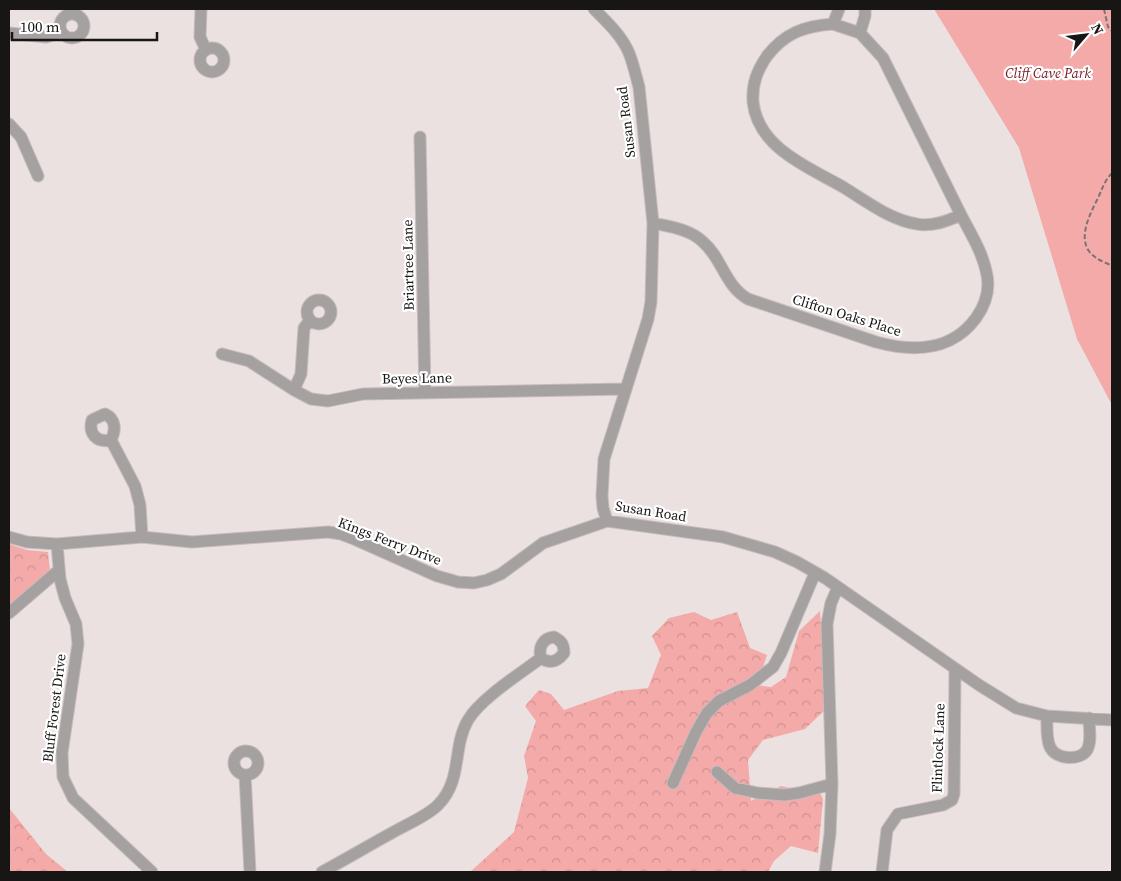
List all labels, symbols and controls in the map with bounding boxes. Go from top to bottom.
scale bar [12,10,158,42]
north arrow [1061,10,1111,60]
text: 100 m [20,16,60,37]
text: N [1086,20,1109,38]
park label: Cliff Cave Park [1005,63,1091,83]
street label: Susan Road [612,85,640,159]
street label: Briartree Lane [397,219,419,311]
street label: Clifton Oaks Place [790,289,904,341]
street label: Beyes Lane [382,367,452,389]
street label: Susan Road [614,496,688,527]
street label: Kings Ferry Drive [335,512,445,570]
street label: Bluff Forest Drive [37,653,71,763]
street label: Flintlock Lane [926,703,950,793]

